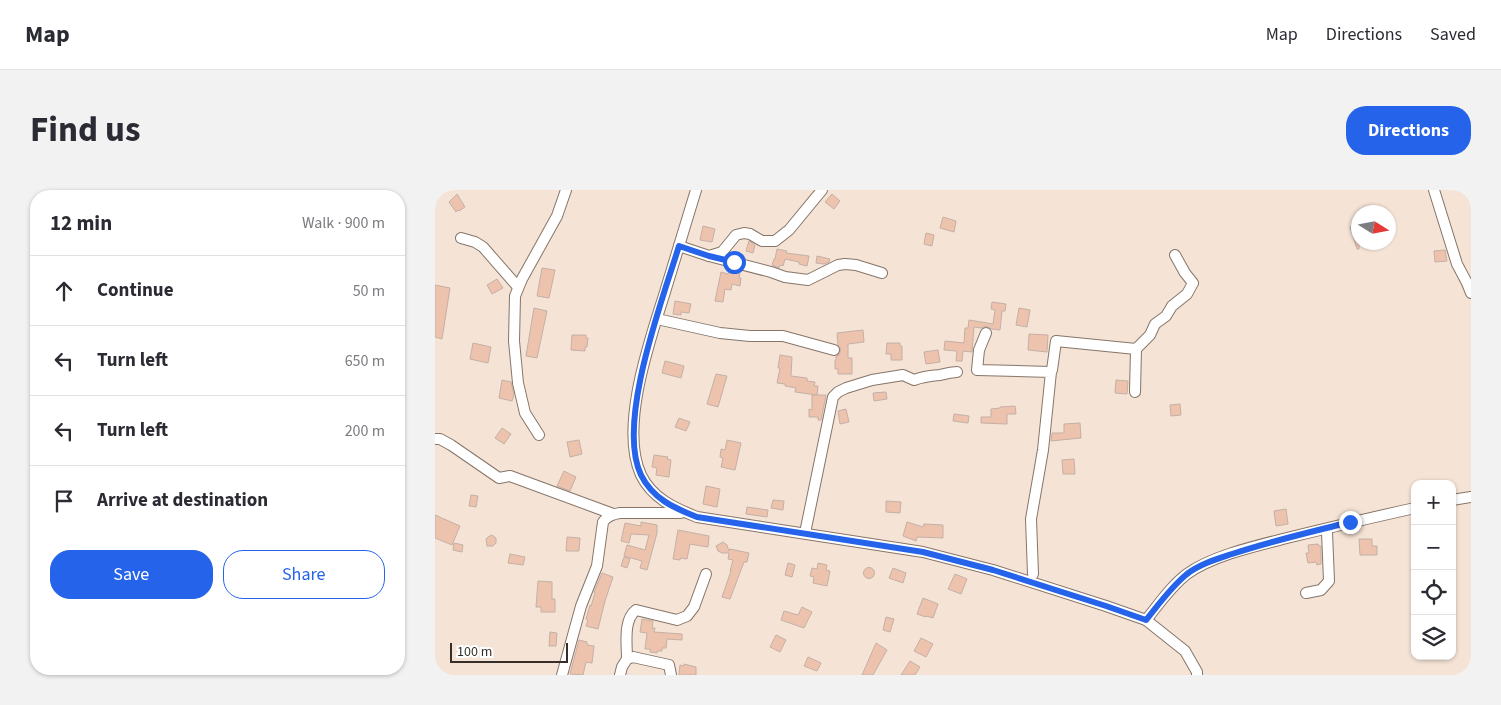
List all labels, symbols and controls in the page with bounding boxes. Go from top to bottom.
text: Map [25,17,70,52]
text: Map [1266,22,1298,47]
text: Directions [1326,22,1402,47]
text: Saved [1430,22,1476,47]
text: Find us [30,105,140,155]
button: Directions [1346,106,1471,155]
north arrow [1351,205,1396,250]
text: 12 min [50,208,112,238]
text: Walk · 900 m [302,212,385,234]
route start [723,251,746,274]
icon: ahead [50,277,78,305]
text: Continue [97,277,174,304]
text: 50 m [353,280,385,302]
icon: left [50,347,78,375]
text: Turn left [97,347,168,374]
text: 650 m [345,350,385,372]
icon: left [50,417,78,445]
text: Turn left [97,417,168,444]
text: 200 m [345,420,385,442]
map controls [1411,480,1456,660]
button: + [1411,480,1456,525]
icon: arrive [50,487,78,515]
text: Arrive at destination [97,487,268,514]
route end [1339,511,1362,534]
button: − [1411,525,1456,570]
button: Save [50,550,213,599]
button: Share [223,550,385,599]
button: locate [1411,570,1456,615]
button: layers [1411,615,1456,660]
scale bar [450,640,567,663]
text: 100 m [457,642,492,662]

